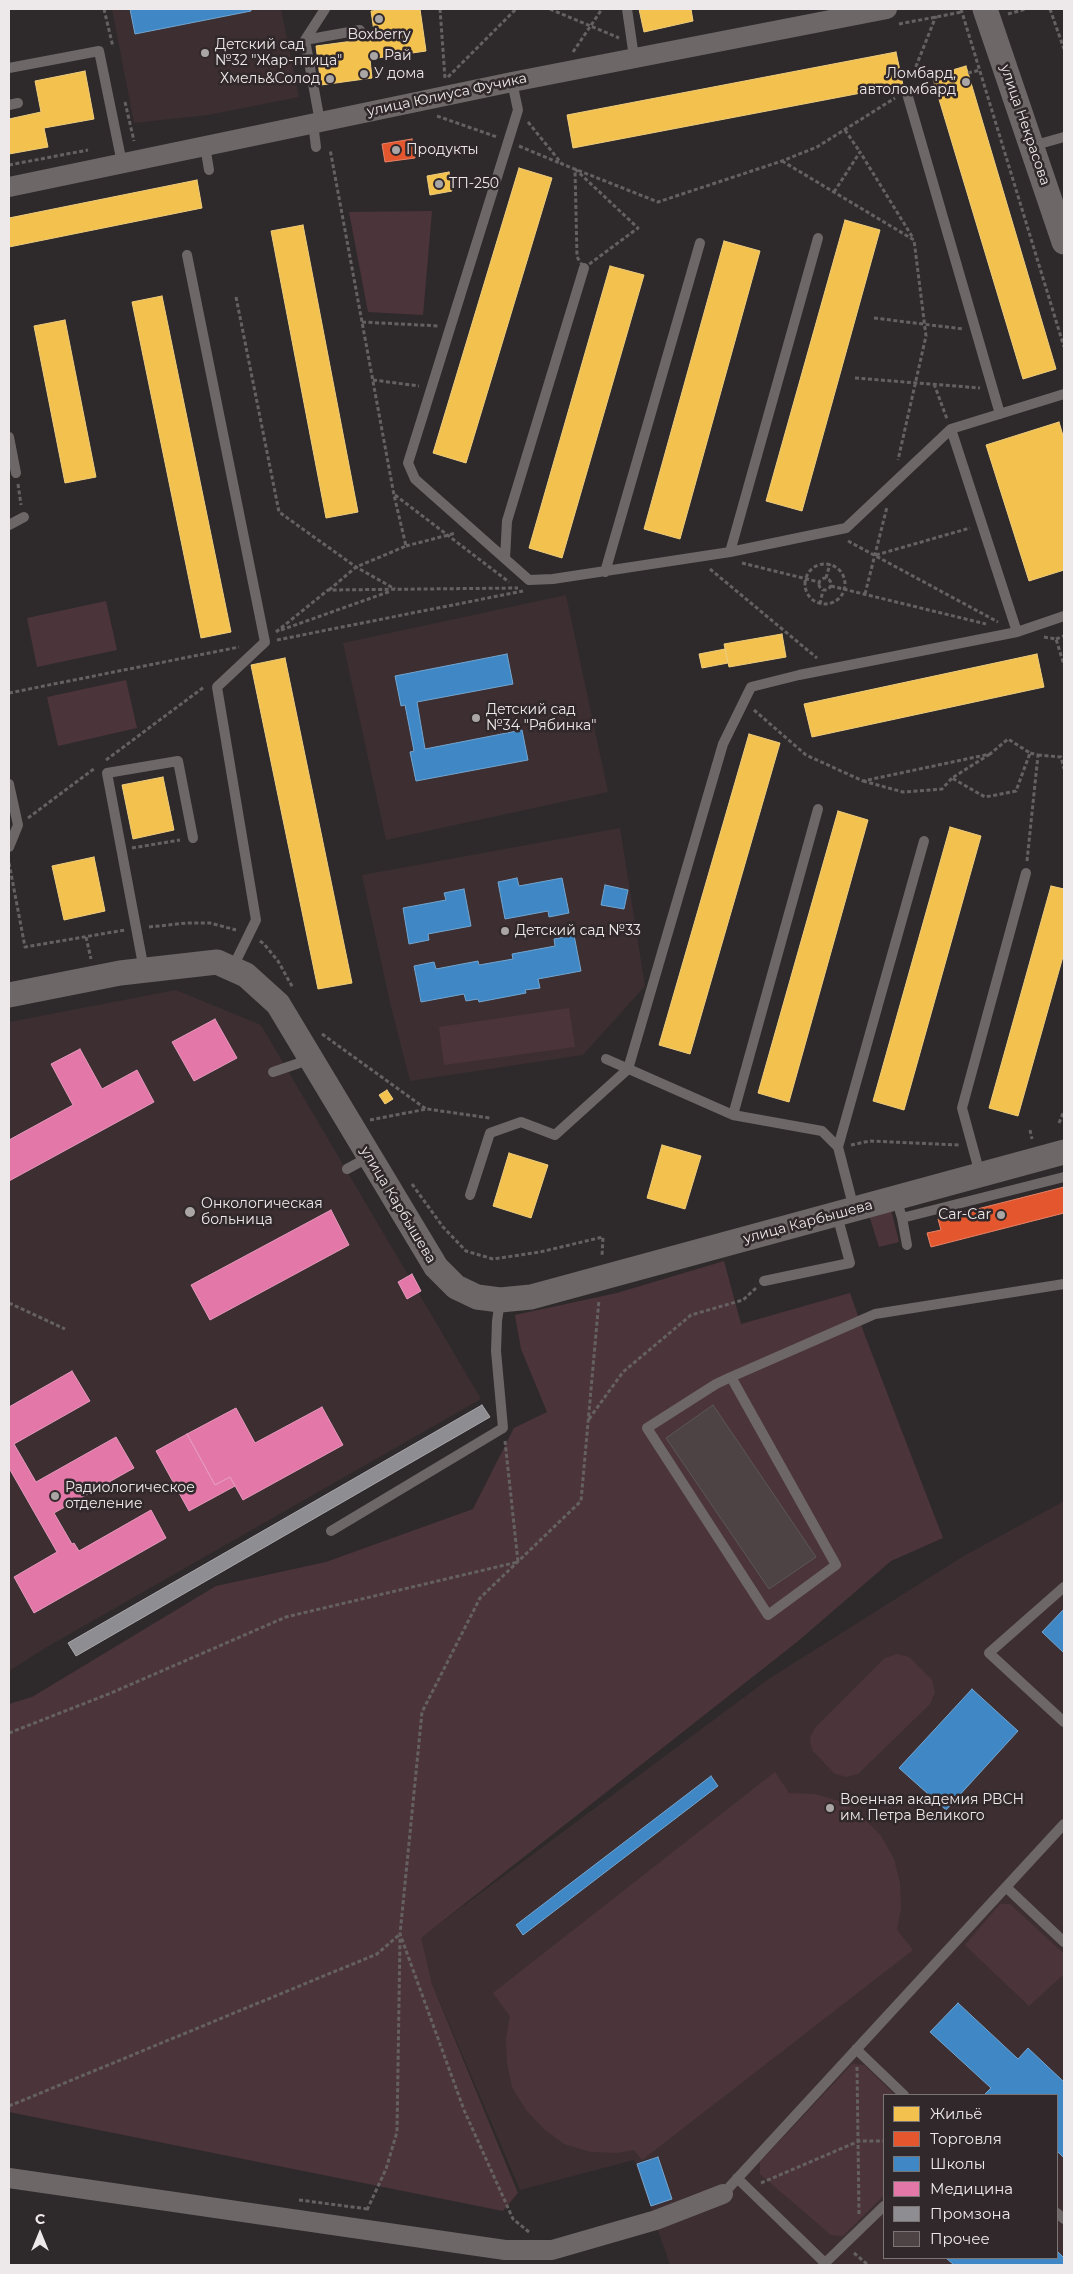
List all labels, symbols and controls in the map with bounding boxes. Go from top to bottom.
marker: Boxberry [373,13,385,25]
place label: Boxberry [347,27,411,43]
place label: Детский сад №32 "Жар-птица" [215,37,342,70]
marker: Детский сад №32 "Жар-птица" [199,47,211,59]
place label: Рай [384,48,412,64]
marker: Рай [368,50,380,62]
street label: улица Некрасова [996,62,1054,188]
place label: У дома [374,66,424,82]
place label: Ломбард, автоломбард [859,66,956,98]
marker: У дома [358,68,370,80]
street label: улица Юлиуса Фучика [366,70,528,120]
place label: Хмель&Солод [220,71,320,87]
marker: Хмель&Солод [324,73,336,85]
marker: Ломбард, автоломбард [960,76,972,88]
place label: Продукты [406,142,479,158]
marker: Продукты [390,144,402,156]
place label: ТП-250 [449,176,499,192]
marker: ТП-250 [433,178,445,190]
place label: Детский сад №34 "Рябинка" [486,702,596,734]
marker: Детский сад №34 "Рябинка" [470,712,482,724]
place label: Детский сад №33 [515,923,641,939]
marker: Детский сад №33 [499,925,511,937]
street label: улица Карбышева [356,1144,440,1266]
place label: Онкологическая больница [201,1196,323,1228]
street label: улица Карбышева [741,1197,875,1247]
marker: Онкологическая больница [183,1205,197,1219]
place label: Car-Car [938,1207,991,1223]
marker: Car-Car [995,1209,1007,1221]
place label: Радиологическое отделение [65,1480,195,1512]
marker: Радиологическое отделение [49,1490,61,1502]
place label: Военная академия РВСН им. Петра Великого [840,1792,1024,1824]
marker: Военная академия РВСН им. Петра Великого [824,1802,836,1814]
legend [883,2094,1058,2259]
text: Жильё [930,2104,983,2123]
text: Торговля [930,2129,1002,2148]
text: Школы [930,2154,986,2173]
text: Медицина [930,2179,1013,2198]
text: Промзона [930,2204,1010,2223]
north arrow [15,2209,65,2259]
text: С [35,2210,45,2228]
text: Прочее [930,2229,990,2248]

